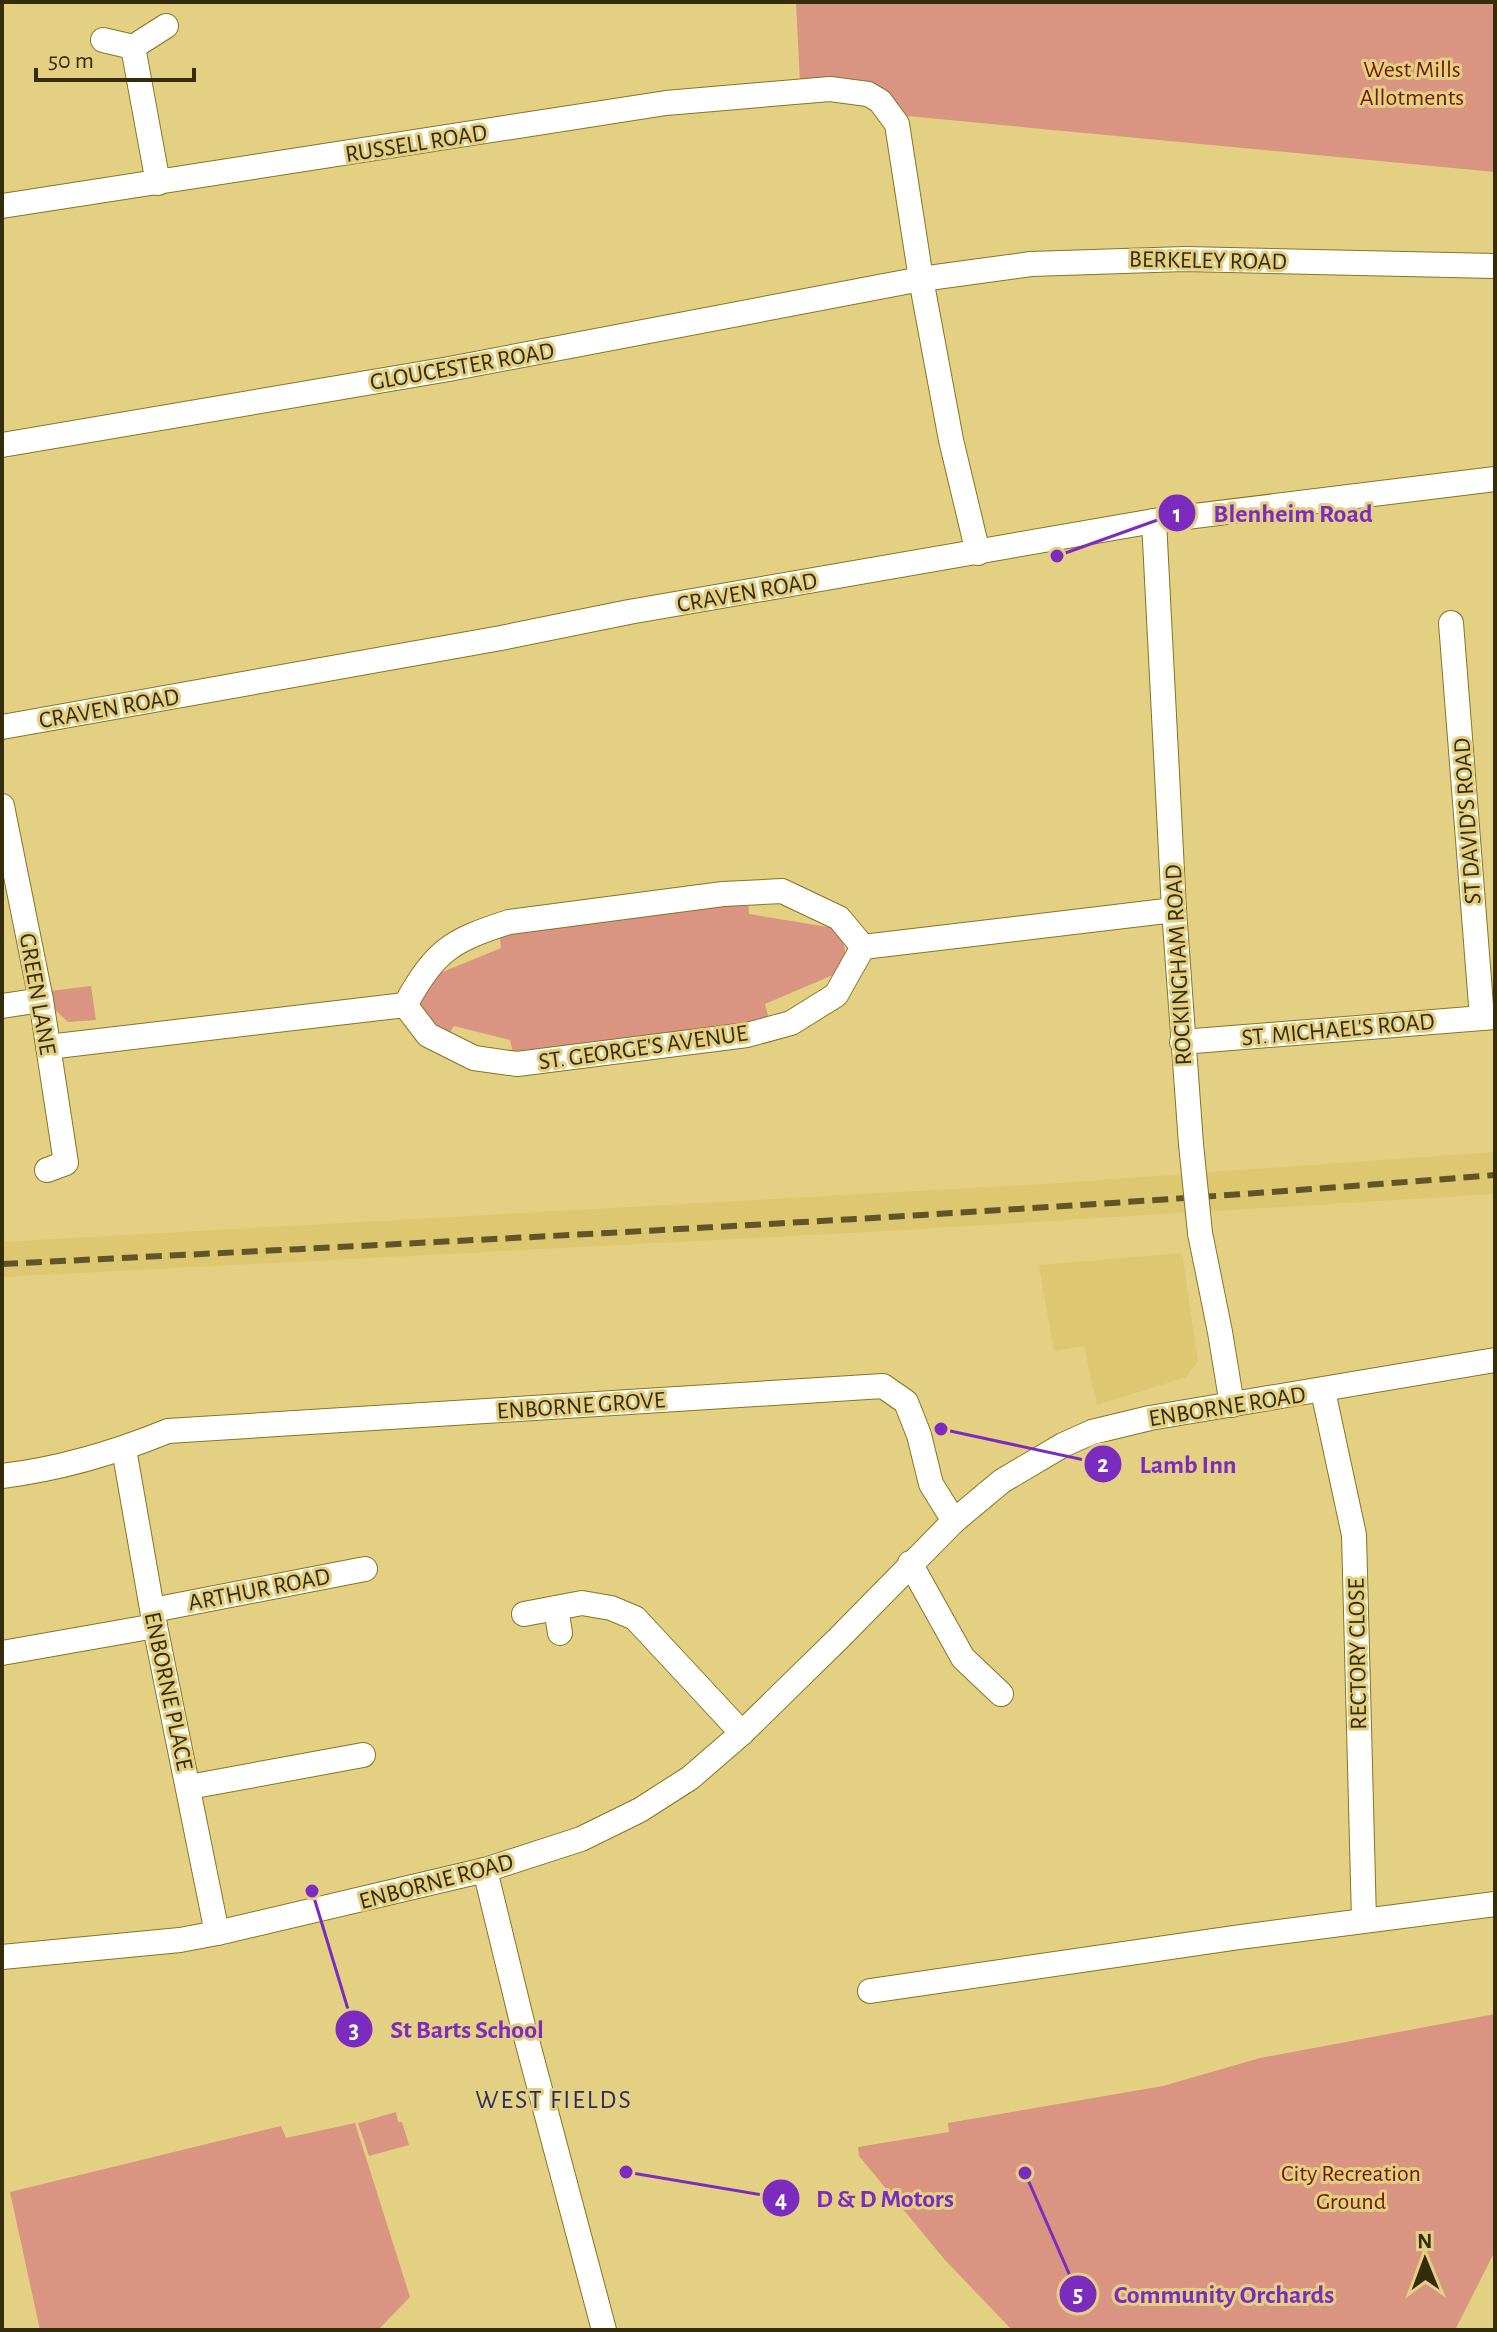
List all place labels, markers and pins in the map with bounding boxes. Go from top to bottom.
callout: Blenheim Road [1157,488,1389,538]
callout: Lamb Inn [1083,1439,1252,1489]
callout: St Barts School [334,2004,560,2054]
callout: D & D Motors [761,2173,970,2223]
callout: Community Orchards [1058,2269,1350,2319]

